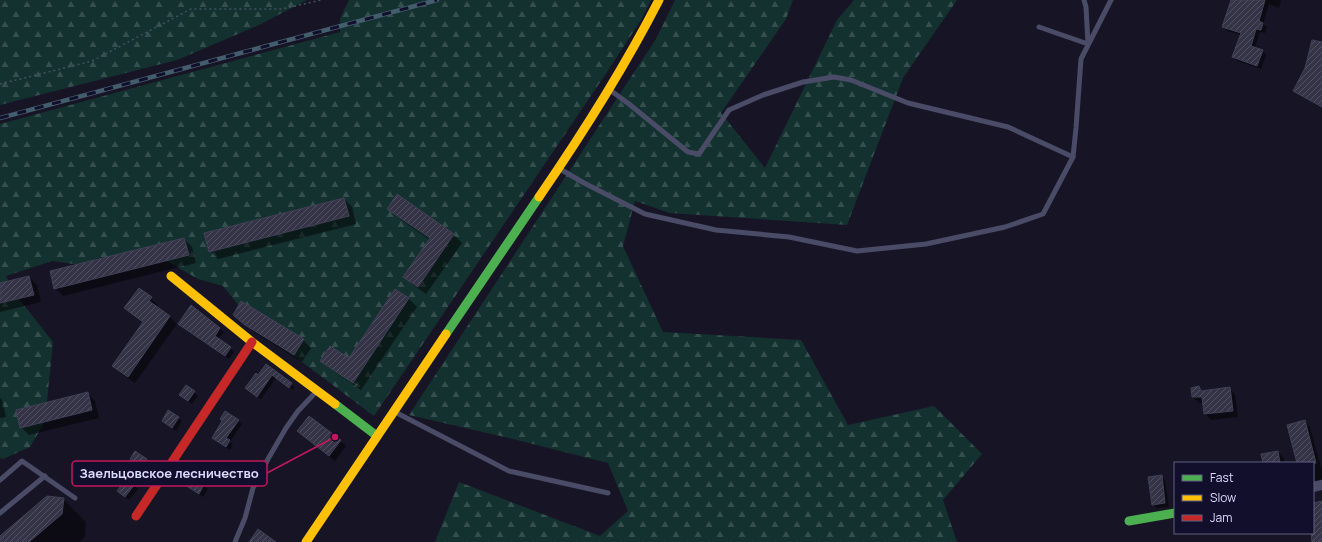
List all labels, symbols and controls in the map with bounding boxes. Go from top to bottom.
callout: Заельцовское лесничество [72,461,267,486]
legend [1174,462,1314,534]
text: Заельцовское лесничество [79,464,259,482]
text: Fast [1210,469,1234,486]
text: Slow [1210,489,1236,506]
text: Jam [1210,509,1232,526]

